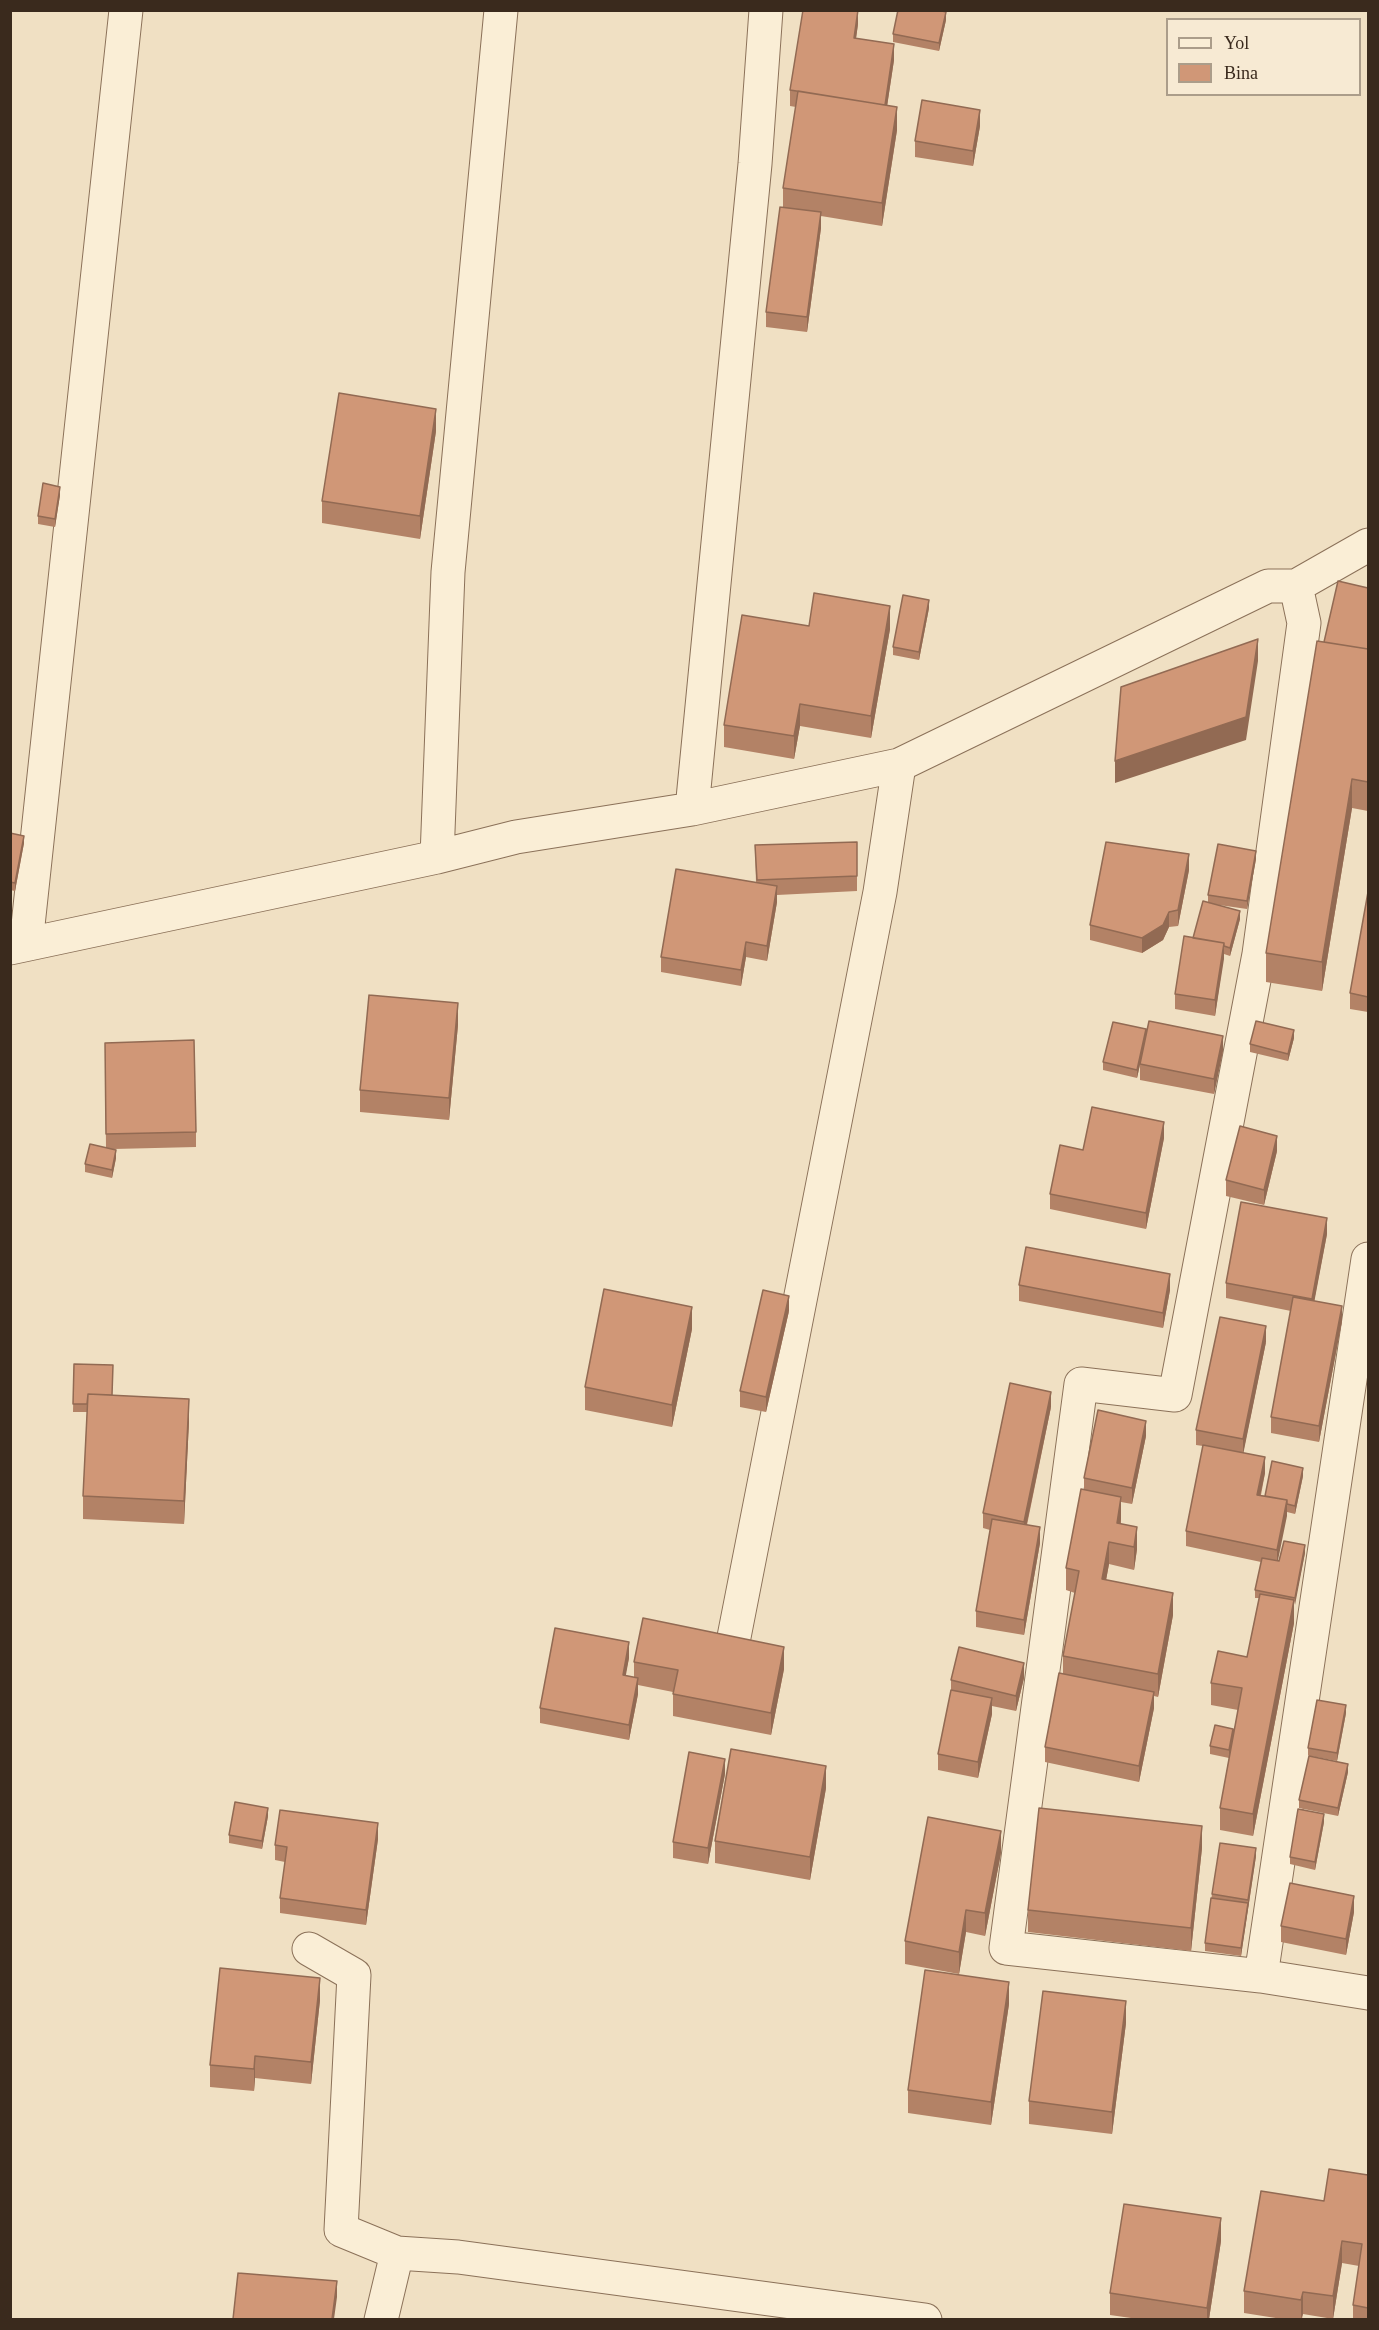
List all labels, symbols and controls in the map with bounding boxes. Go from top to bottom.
legend [1166,18,1361,96]
text: Yol [1224,33,1249,53]
text: Bina [1224,63,1258,83]

